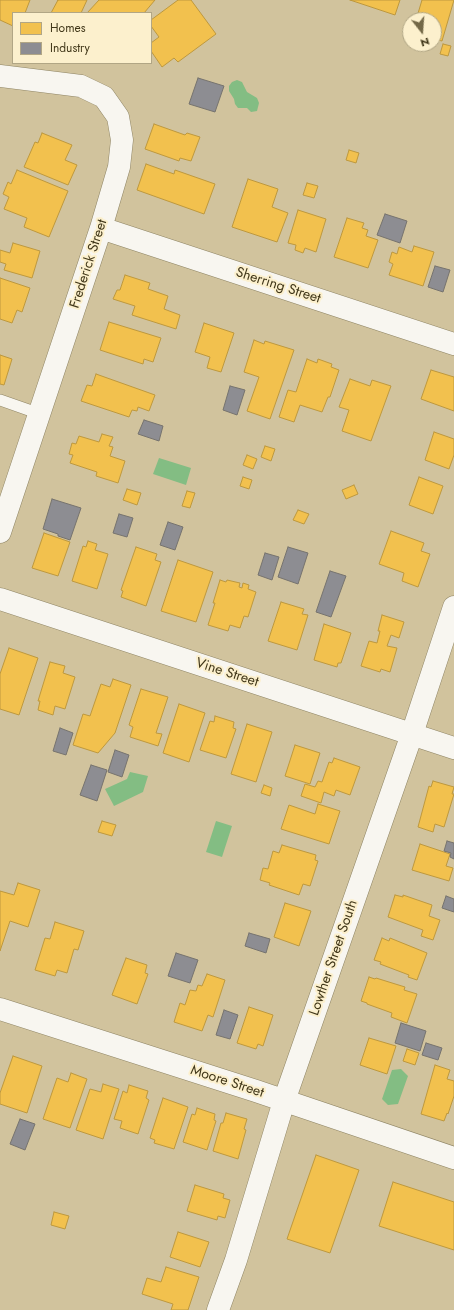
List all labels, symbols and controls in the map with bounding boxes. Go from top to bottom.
legend [12,12,152,64]
north arrow [402,12,442,52]
text: Homes [50,19,86,37]
text: N [419,34,432,51]
text: Industry [50,39,90,57]
street label: Frederick Street [67,217,111,311]
street label: Sherring Street [233,264,323,308]
street label: Vine Street [193,655,261,691]
street label: Lowther Street South [306,898,362,1018]
street label: Moore Street [188,1062,266,1102]

